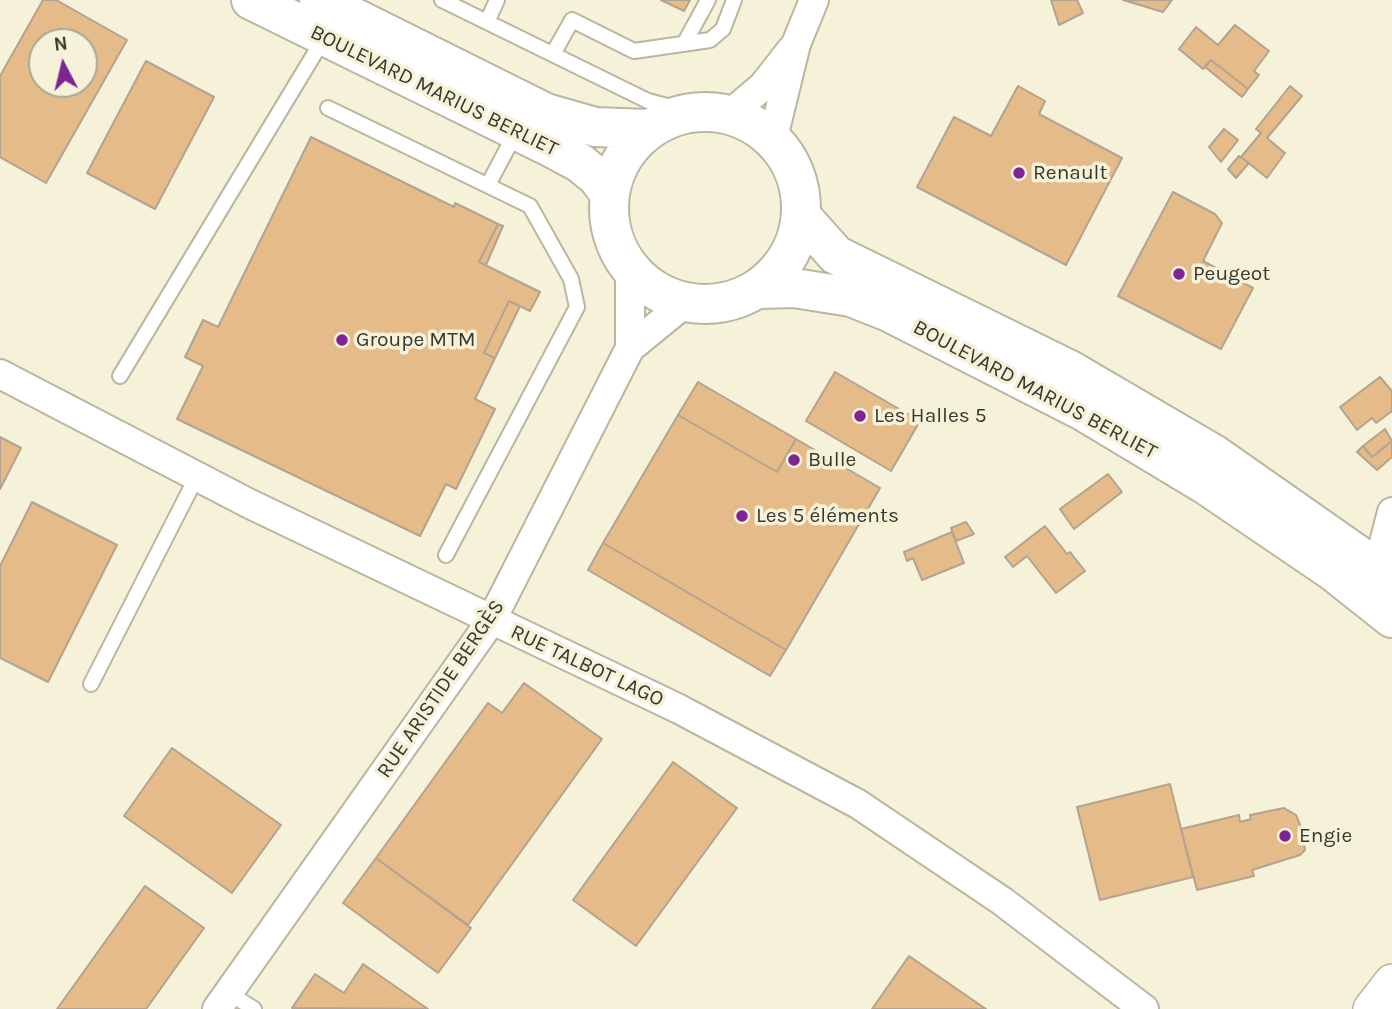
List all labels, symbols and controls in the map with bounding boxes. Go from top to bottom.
street label: BOULEVARD MARIUS BERLIET [306,20,562,162]
north arrow [28,28,98,98]
text: N [53,32,69,56]
place label: Renault [1033,160,1107,186]
marker: Renault [1011,165,1027,181]
place label: Peugeot [1193,261,1270,287]
marker: Peugeot [1171,266,1187,282]
street label: BOULEVARD MARIUS BERLIET [909,315,1161,465]
place label: Groupe MTM [356,327,475,353]
marker: Groupe MTM [334,332,350,348]
place label: Les Halles 5 [874,403,987,429]
marker: Les Halles 5 [852,408,868,424]
place label: Bulle [808,447,856,473]
marker: Bulle [786,452,802,468]
place label: Les 5 éléments [756,503,899,529]
marker: Les 5 éléments [734,508,750,524]
street label: RUE ARISTIDE BERGÈS [372,595,510,783]
street label: RUE TALBOT LAGO [506,620,668,712]
place label: Engie [1299,823,1352,849]
marker: Engie [1277,828,1293,844]

